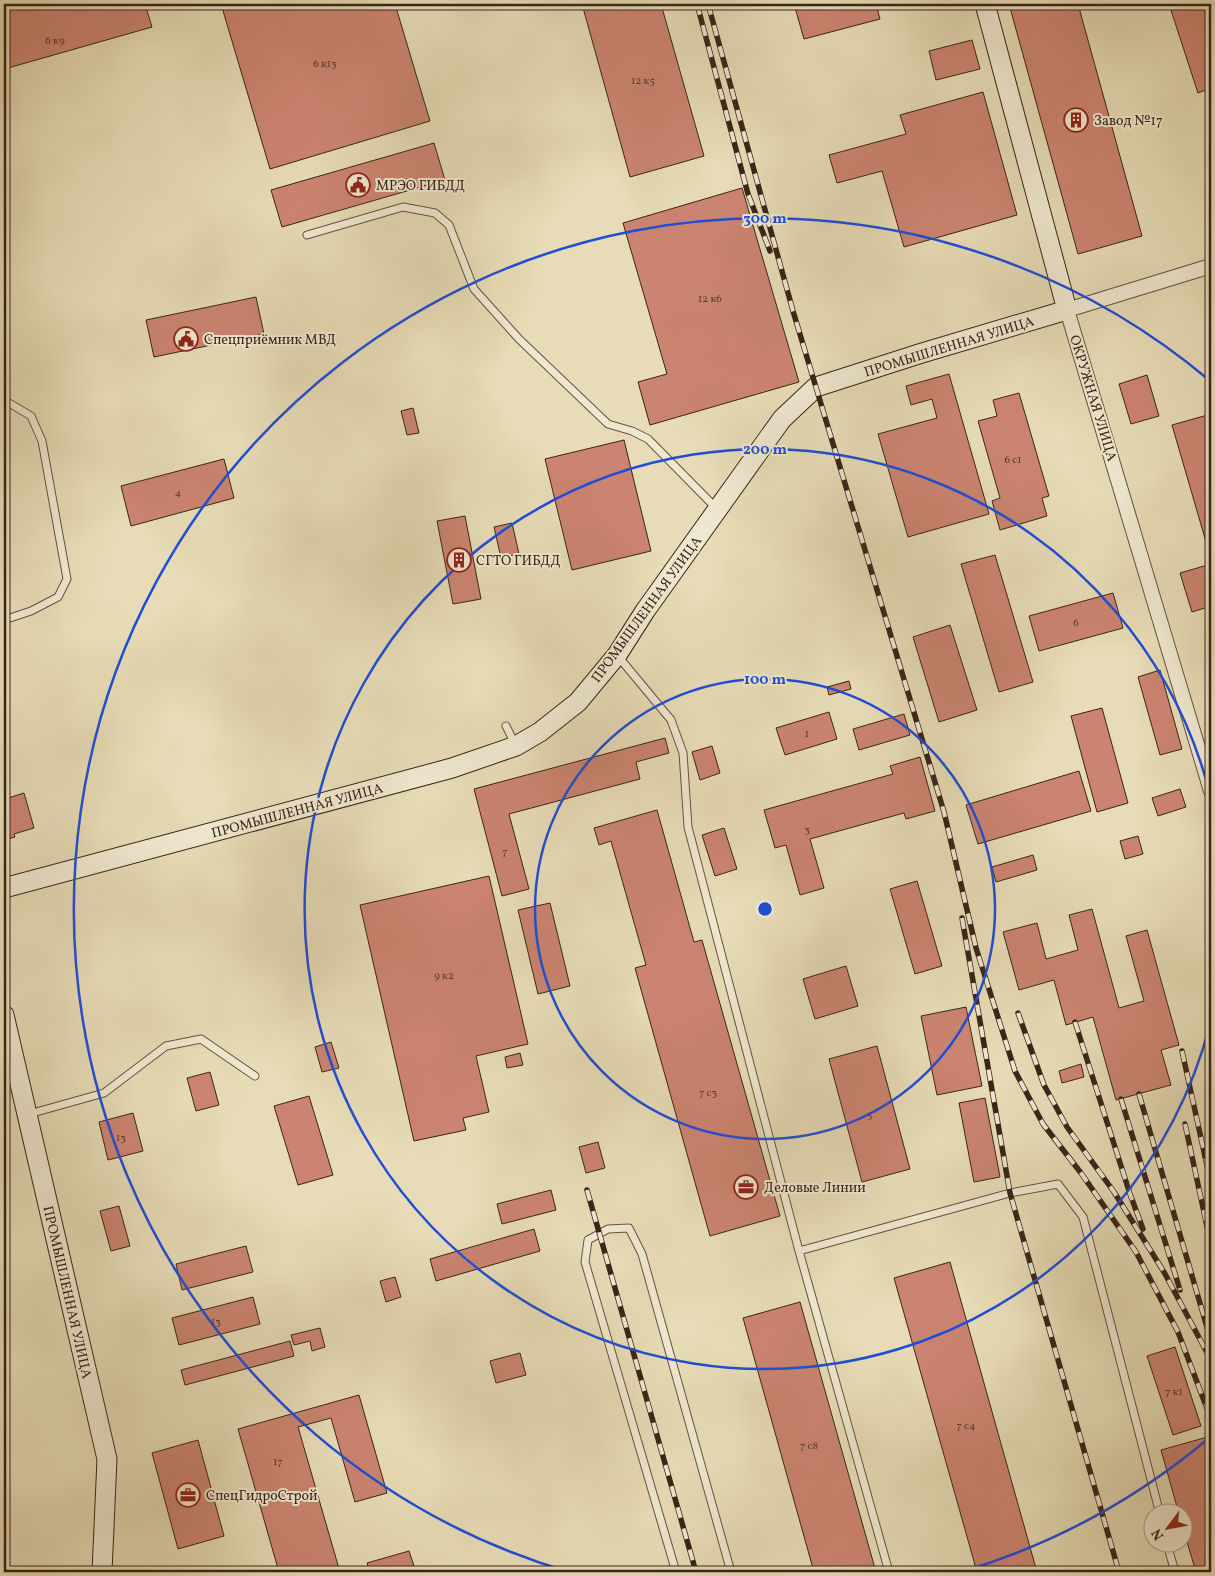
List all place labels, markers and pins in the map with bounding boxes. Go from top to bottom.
building icon: Завод №17 [1063,107,1089,133]
place label: Завод №17 [1094,112,1163,131]
public building icon: МРЭО ГИБДД [345,172,371,198]
place label: МРЭО ГИБДД [376,177,465,196]
public building icon: Спецприёмник МВД [173,326,199,352]
place label: Спецприёмник МВД [204,331,336,350]
building icon: СГТО ГИБДД [446,547,472,573]
place label: СГТО ГИБДД [476,552,561,571]
centre of rings [756,900,774,918]
office icon: Деловые Линии [733,1174,759,1200]
place label: Деловые Линии [764,1179,866,1198]
office icon: СпецГидроСтрой [175,1482,201,1508]
place label: СпецГидроСтрой [206,1487,318,1506]

